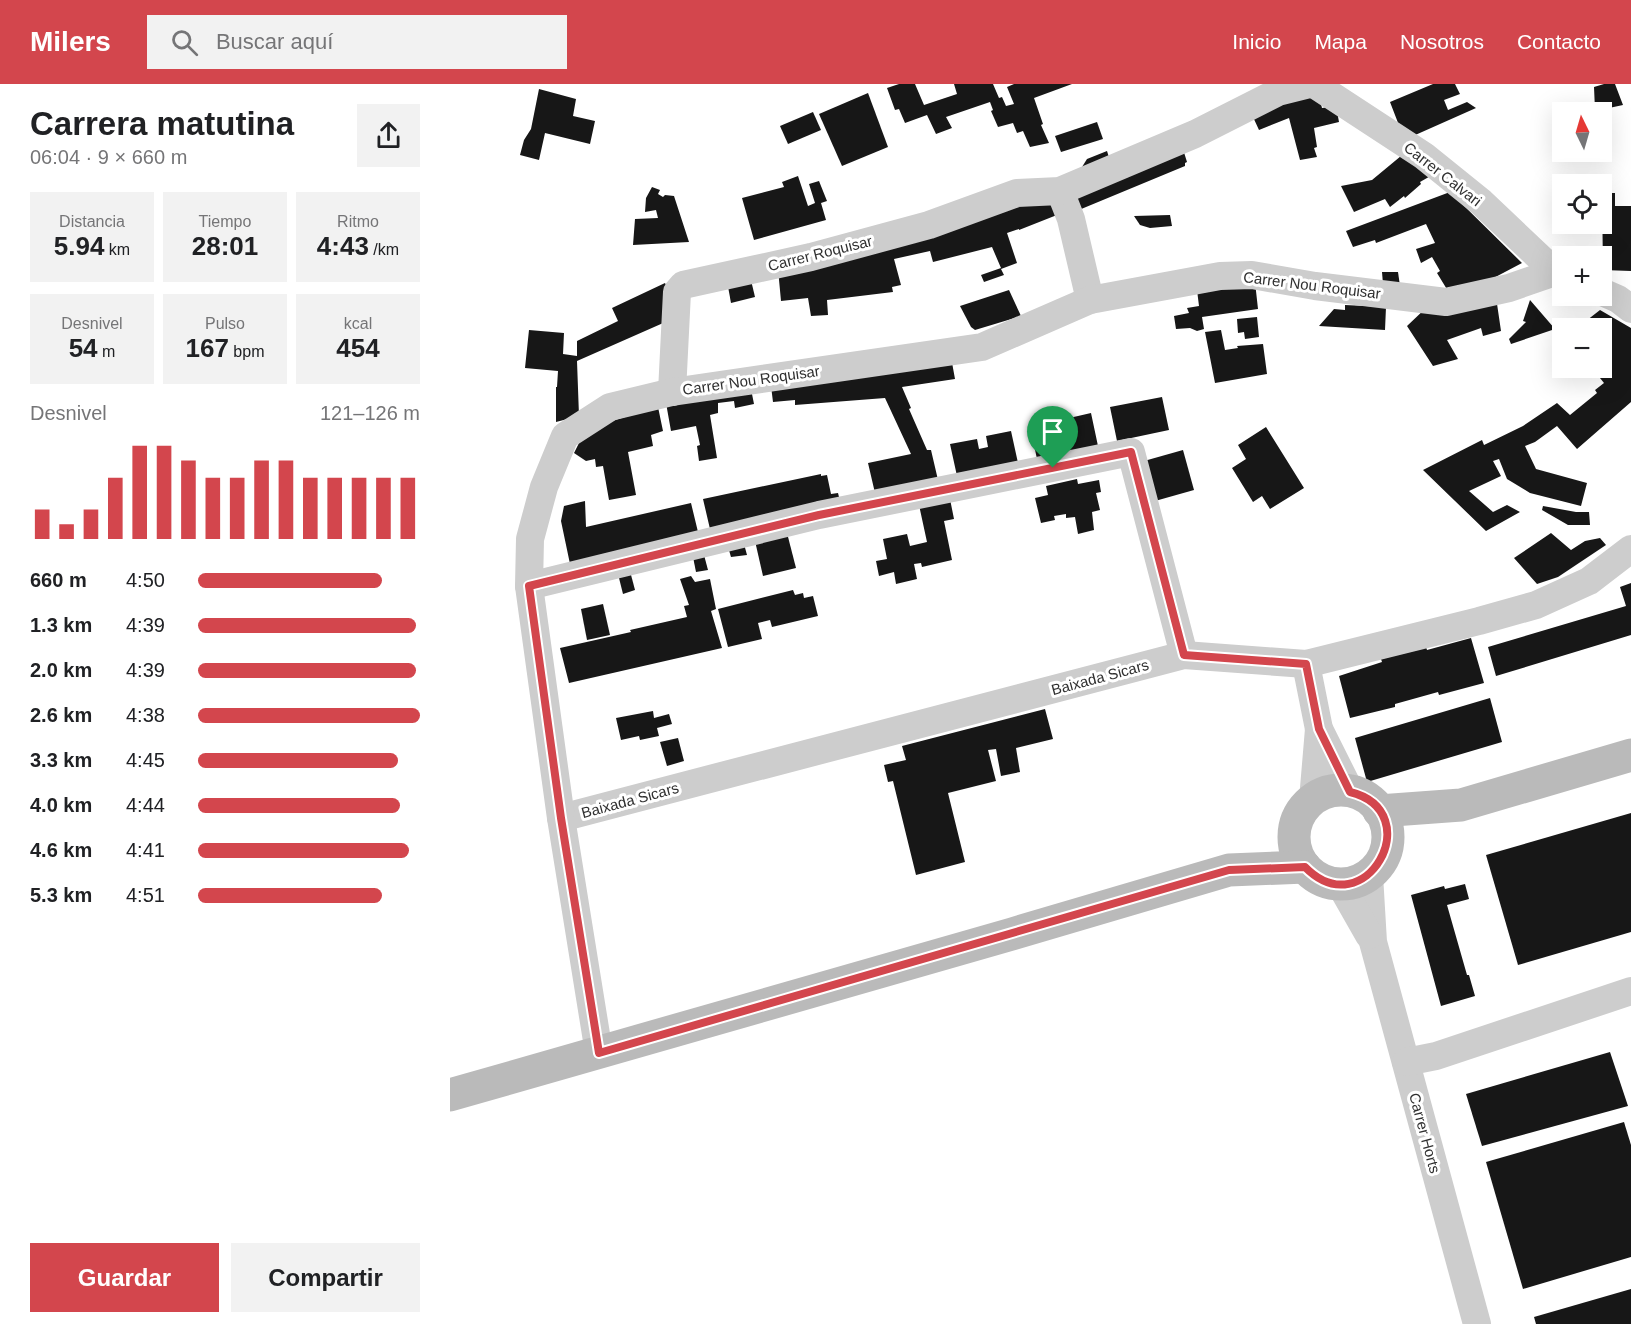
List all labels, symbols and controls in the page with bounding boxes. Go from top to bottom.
search box [147,15,567,69]
text: Milers [30,26,111,57]
icon: search [168,26,201,59]
text: Buscar aquí [216,29,333,54]
text: Inicio [1232,30,1281,53]
text: Mapa [1314,30,1367,53]
text: Nosotros [1400,30,1484,53]
text: Contacto [1517,30,1601,53]
north arrow [1552,102,1612,162]
map controls [1552,102,1612,378]
button: share [357,104,420,167]
text: Carrera matutina [30,105,294,142]
street label: Carrer Calvari [1401,139,1485,209]
text: 06:04 · 9 × 660 m [30,146,187,168]
button: locate [1552,174,1612,234]
text: Distancia [59,213,125,230]
text: Tiempo [199,213,251,230]
text: Ritmo [337,213,379,230]
text: 5.94 [54,231,104,261]
text: 28:01 [192,231,258,261]
text: 4:43 [317,231,369,261]
street label: Carrer Roquisar [766,232,874,274]
text: km [104,241,130,258]
text: /km [369,241,399,258]
button: + [1552,246,1612,306]
street label: Carrer Nou Roquisar [1242,268,1382,302]
text: Desnivel [61,315,123,332]
text: Pulso [205,315,245,332]
text: kcal [344,315,372,332]
button: − [1552,318,1612,378]
text: 54 [69,333,98,363]
text: 167 [186,333,229,363]
text: 454 [336,333,380,363]
text: m [98,343,115,360]
text: bpm [229,343,264,360]
street label: Carrer Nou Roquisar [681,362,821,398]
text: Desnivel [30,402,107,424]
text: 121–126 m [320,402,420,424]
pin [1027,406,1078,468]
icon: arrive [1036,415,1069,448]
text: 660 m [30,569,87,591]
text: 4:50 [126,569,165,591]
text: 1.3 km [30,614,92,636]
text: 4:39 [126,614,165,636]
street label: Baixada Sicars [1049,656,1151,698]
text: 2.0 km [30,659,92,681]
text: 4:39 [126,659,165,681]
text: 2.6 km [30,704,92,726]
text: 4:38 [126,704,165,726]
text: 3.3 km [30,749,92,771]
text: 4:45 [126,749,165,771]
street label: Baixada Sicars [579,779,681,821]
text: 4.0 km [30,794,92,816]
text: 4:44 [126,794,165,816]
text: 4.6 km [30,839,92,861]
text: 4:41 [126,839,165,861]
text: 5.3 km [30,884,92,906]
text: 4:51 [126,884,165,906]
street label: Carrer Horts [1406,1091,1444,1175]
button: Guardar [30,1243,219,1312]
button: Compartir [231,1243,420,1312]

